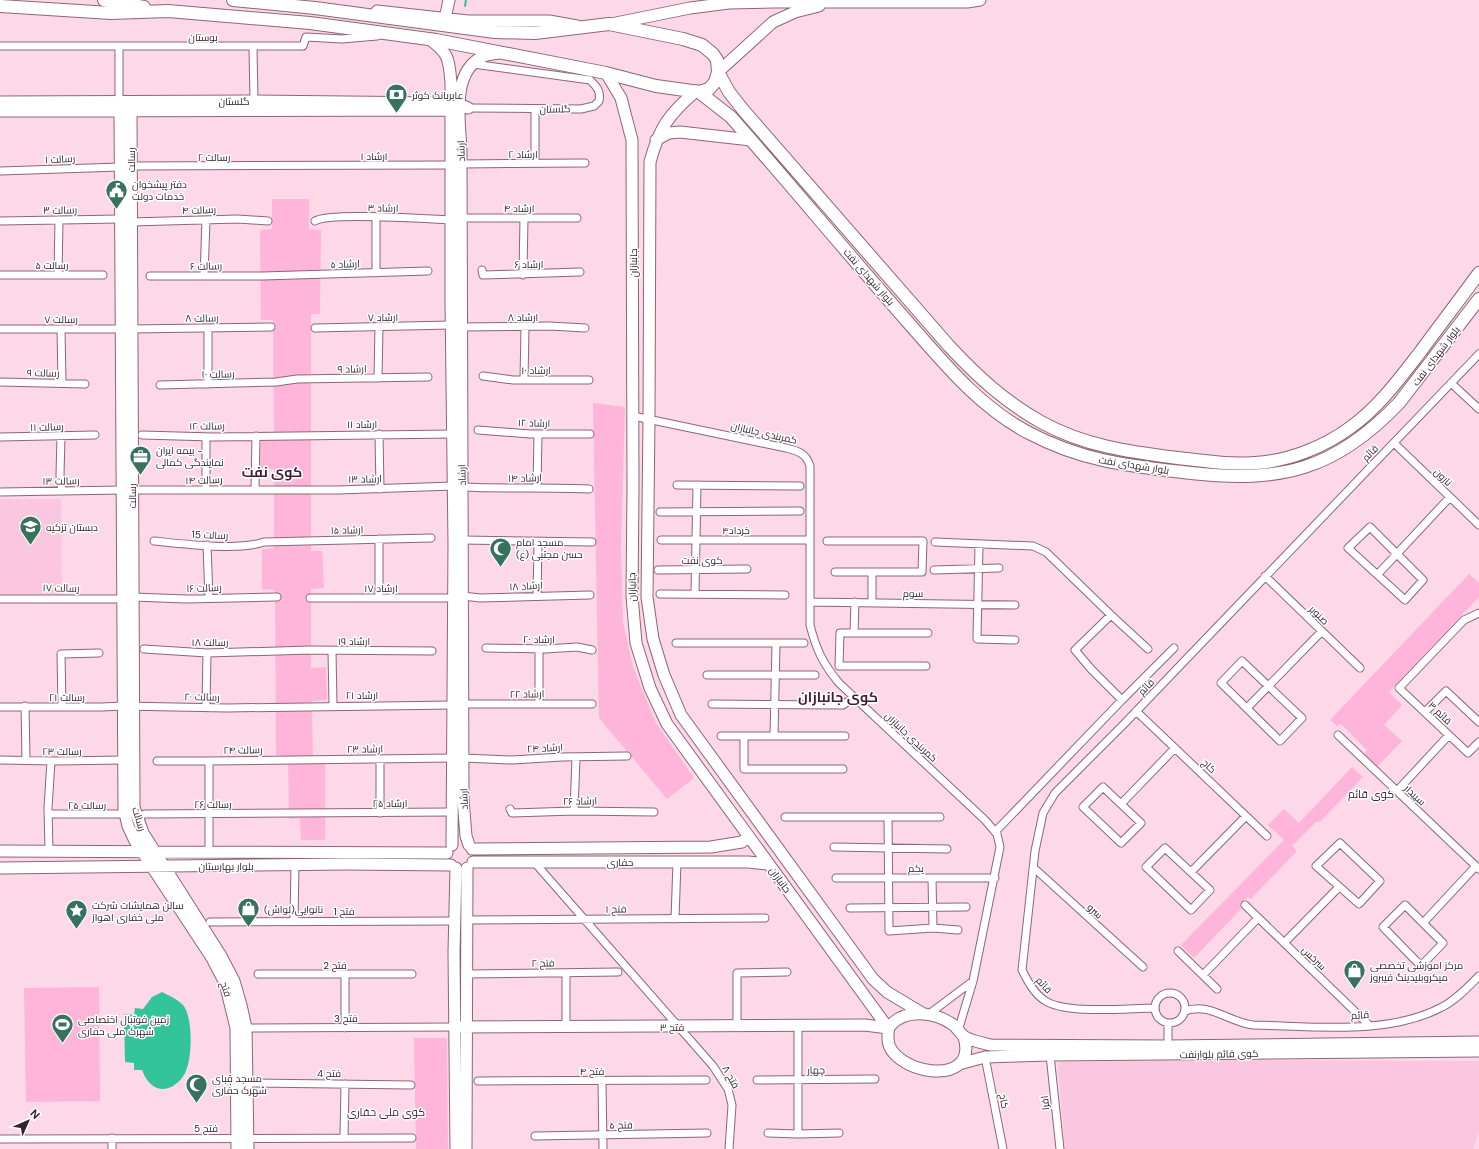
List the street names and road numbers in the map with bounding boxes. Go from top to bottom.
street label: بوستان [188,31,218,44]
street label: گلستان [219,95,249,108]
street label: گلستان [539,102,571,116]
street label: ارشاد [454,140,468,162]
street label: رسالت [125,148,138,172]
street label: ارشاد ۲ [508,148,538,161]
street label: ارشاد ۱ [360,150,388,163]
street label: رسالت ۲ [198,151,230,164]
street label: رسالت ۱ [44,152,76,166]
street label: ارشاد ۳ [367,201,399,215]
street label: ارشاد ۴ [504,202,534,215]
street label: رسالت ۳ [43,203,77,217]
street label: رسالت ۴ [182,203,216,217]
street label: بلوار شهدای نفت [841,246,897,308]
street label: جانبازان [627,248,640,278]
street label: ارشاد ۵ [330,257,360,271]
street label: ارشاد ۶ [515,258,543,271]
street label: رسالت ۵ [36,259,68,272]
street label: رسالت ۶ [190,259,222,273]
street label: رسالت ۸ [185,311,219,325]
street label: ارشاد ۷ [368,311,398,324]
street label: ارشاد ۸ [508,311,538,324]
street label: رسالت ۷ [44,313,78,326]
street label: بلوار شهدای نفت [1409,324,1463,388]
street label: ارشاد ۹ [337,362,367,376]
street label: ارشاد ۱۰ [521,364,551,377]
street label: رسالت ۹ [27,366,59,380]
street label: رسالت ۱۰ [201,367,235,381]
street label: ارشاد ۱۲ [518,416,550,430]
street label: ارشاد ۱۱ [347,418,377,431]
street label: رسالت ۱۲ [189,419,225,433]
street label: کمربندی جانبازان [730,419,798,447]
street label: رسالت ۱۱ [30,420,64,434]
street label: قائم [1359,442,1382,465]
street label: بلوار شهدای نفت [1098,453,1170,477]
street label: ارشاد [455,464,469,486]
street label: نارون [1431,465,1455,489]
street label: ارشاد ۱۴ [508,471,542,485]
street label: ارشاد ۱۳ [348,472,382,486]
street label: رسالت ۱۴ [185,473,223,487]
street label: رسالت ۱۳ [42,474,80,488]
street label: رسالت [126,484,139,508]
street label: ارشاد ۱۵ [331,523,363,537]
street label: خرداد۴ [722,524,750,537]
street label: رسالت 15 [191,528,229,542]
street label: کوی نفت [682,554,722,567]
street label: جانبازان [625,572,639,602]
street label: ارشاد ۱۸ [509,579,543,593]
street label: رسالت ۱۷ [42,581,80,595]
street label: رسالت ۱۶ [186,581,222,595]
street label: ارشاد ۱۷ [364,582,398,595]
street label: سوم [903,587,923,601]
street label: صنوبر [1306,602,1332,628]
street label: ارشاد ۲۰ [523,633,555,646]
street label: ارشاد ۱۹ [338,635,370,648]
street label: رسالت ۱۸ [192,636,228,649]
street label: قائم [1135,676,1158,699]
street label: ارشاد ۲۲ [510,687,544,701]
street label: ارشاد ۲۱ [346,689,378,702]
street label: رسالت ٢٠ [184,690,220,704]
street label: رسالت ۲۱ [49,691,85,704]
street label: قائم ۳ [1425,699,1454,728]
street label: کمربندی جانبازان [882,709,940,765]
street label: ارشاد ۲۴ [527,741,563,755]
street label: ارشاد ۲۳ [347,742,383,756]
street label: رسالت ۲۴ [223,743,263,757]
street label: رسالت ۲۳ [42,745,82,758]
street label: کاج [1199,756,1219,776]
street label: سپیدار [1401,781,1429,808]
street label: ارشاد [457,788,471,810]
street label: ارشاد ۲۶ [563,794,597,808]
street label: ارشاد ۲۵ [373,797,407,810]
street label: رسالت ۲۶ [194,798,232,811]
street label: رسالت ۲۵ [68,799,106,812]
street label: رسالت [129,805,149,833]
street label: حفاری [607,856,633,869]
street label: بلوار بهارستان [198,860,254,873]
street label: یکم [908,862,924,876]
street label: جانبازان [766,864,794,896]
street label: سرو [1085,901,1105,921]
street label: فتح ۱ [605,902,627,916]
street label: فتح 1 [333,905,355,918]
street label: سرخس [1299,943,1329,973]
street label: فتح ۲ [531,956,555,970]
street label: فتح 2 [323,959,347,972]
street label: قائم [1032,974,1055,997]
street label: فتح [217,980,235,998]
street label: قائم [1351,1008,1370,1023]
street label: فتح 3 [334,1012,358,1025]
street label: فتح ۳ [660,1021,684,1034]
street label: کوی قائم بلوارنفت [1180,1047,1258,1062]
street label: فتح ۸ [719,1063,743,1091]
street label: چهار [806,1063,825,1077]
street label: فتح ۴ [580,1065,604,1078]
street label: فتح 4 [317,1067,341,1080]
street label: کاج [996,1092,1012,1110]
street label: افرا [1038,1095,1052,1111]
street label: فتح ۵ [609,1118,633,1132]
street label: فتح 5 [194,1122,218,1135]

